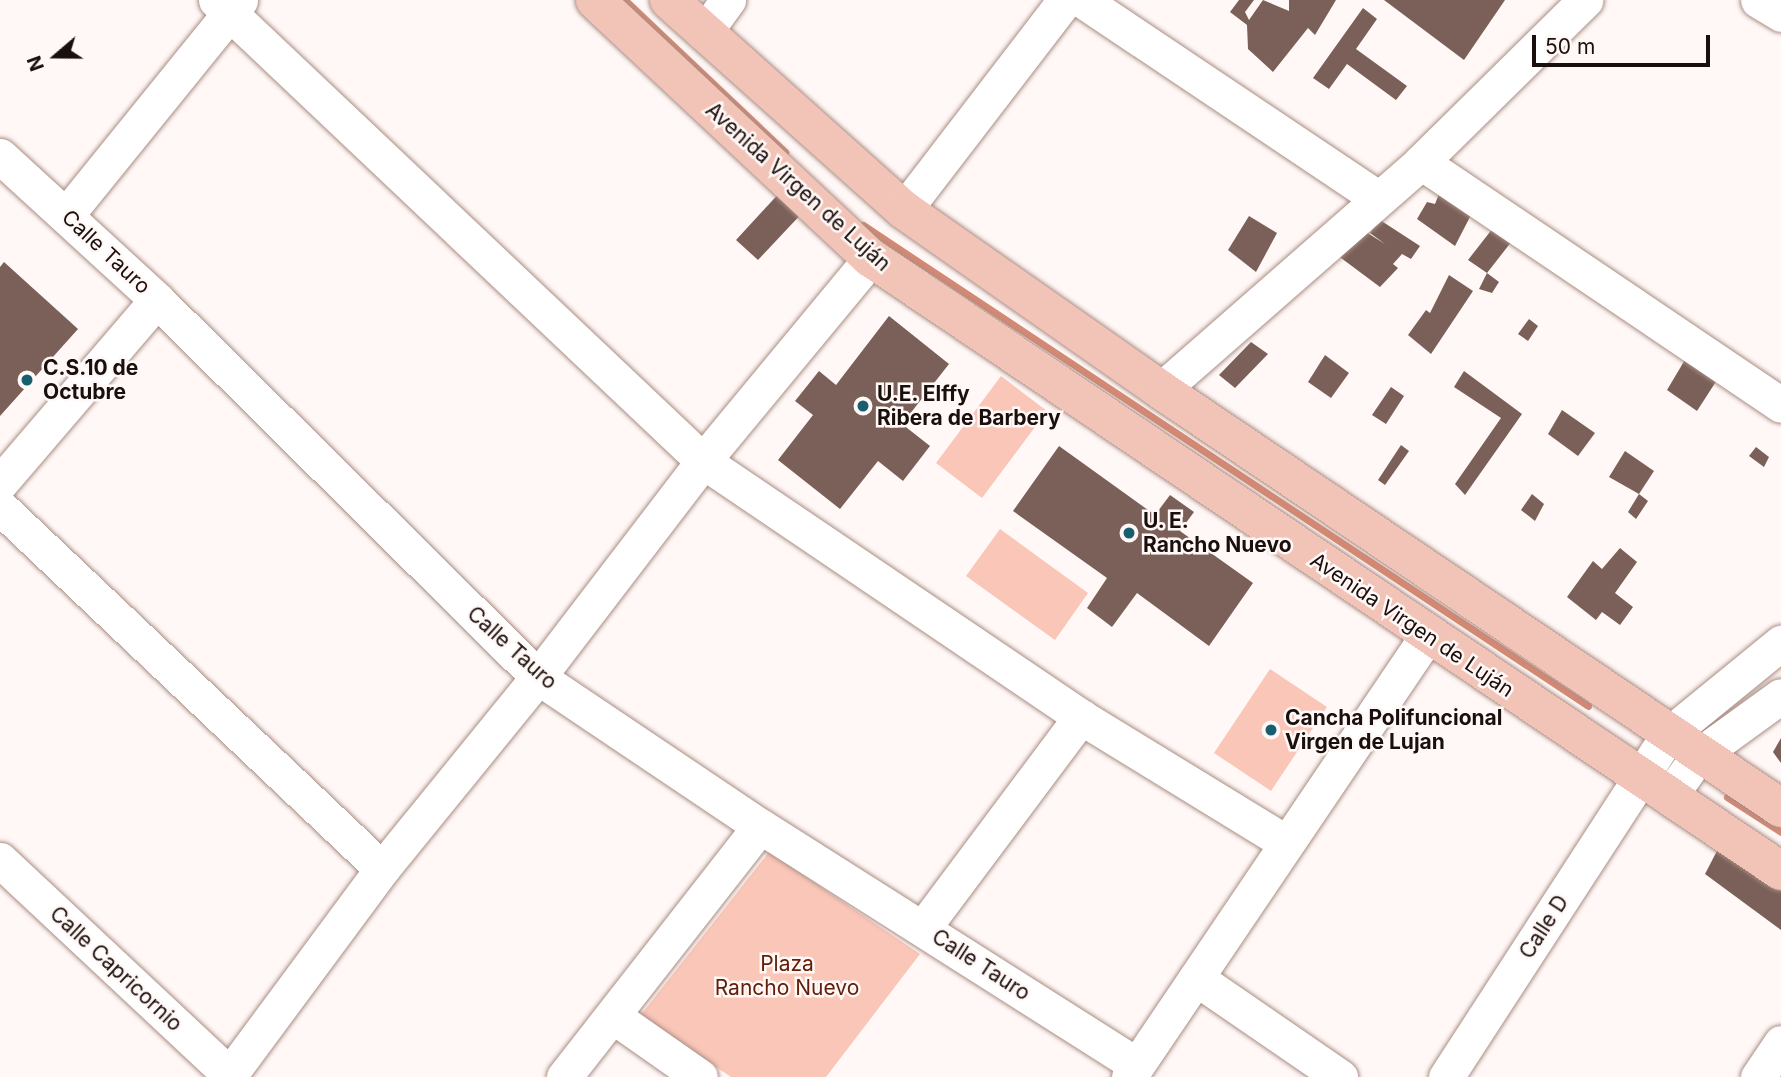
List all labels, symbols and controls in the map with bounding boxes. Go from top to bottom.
north arrow [21,21,91,91]
scale bar [1536,21,1714,65]
text: 50 m [1545,34,1595,59]
text: N [23,53,49,74]
street label: Avenida Virgen de Luján [700,97,896,277]
street label: Calle Tauro [57,205,155,299]
place label: C.S.10 de Octubre [43,355,138,405]
marker: C.S.10 de Octubre [17,370,37,390]
place label: U.E. Elffy Ribera de Barbery [877,381,1061,431]
marker: U.E. Elffy Ribera de Barbery [855,398,871,414]
place label: U. E. Rancho Nuevo [1143,508,1292,558]
marker: U. E. Rancho Nuevo [1121,525,1137,541]
street label: Avenida Virgen de Luján [1306,547,1518,703]
street label: Calle Tauro [462,601,562,695]
place label: Cancha Polifuncional Virgen de Lujan [1285,705,1502,755]
marker: Cancha Polifuncional Virgen de Lujan [1263,722,1279,738]
street label: Calle D [1514,891,1574,963]
street label: Calle Capricornio [45,901,187,1037]
street label: Calle Tauro [927,924,1035,1006]
park label: Plaza Rancho Nuevo [715,951,859,1001]

